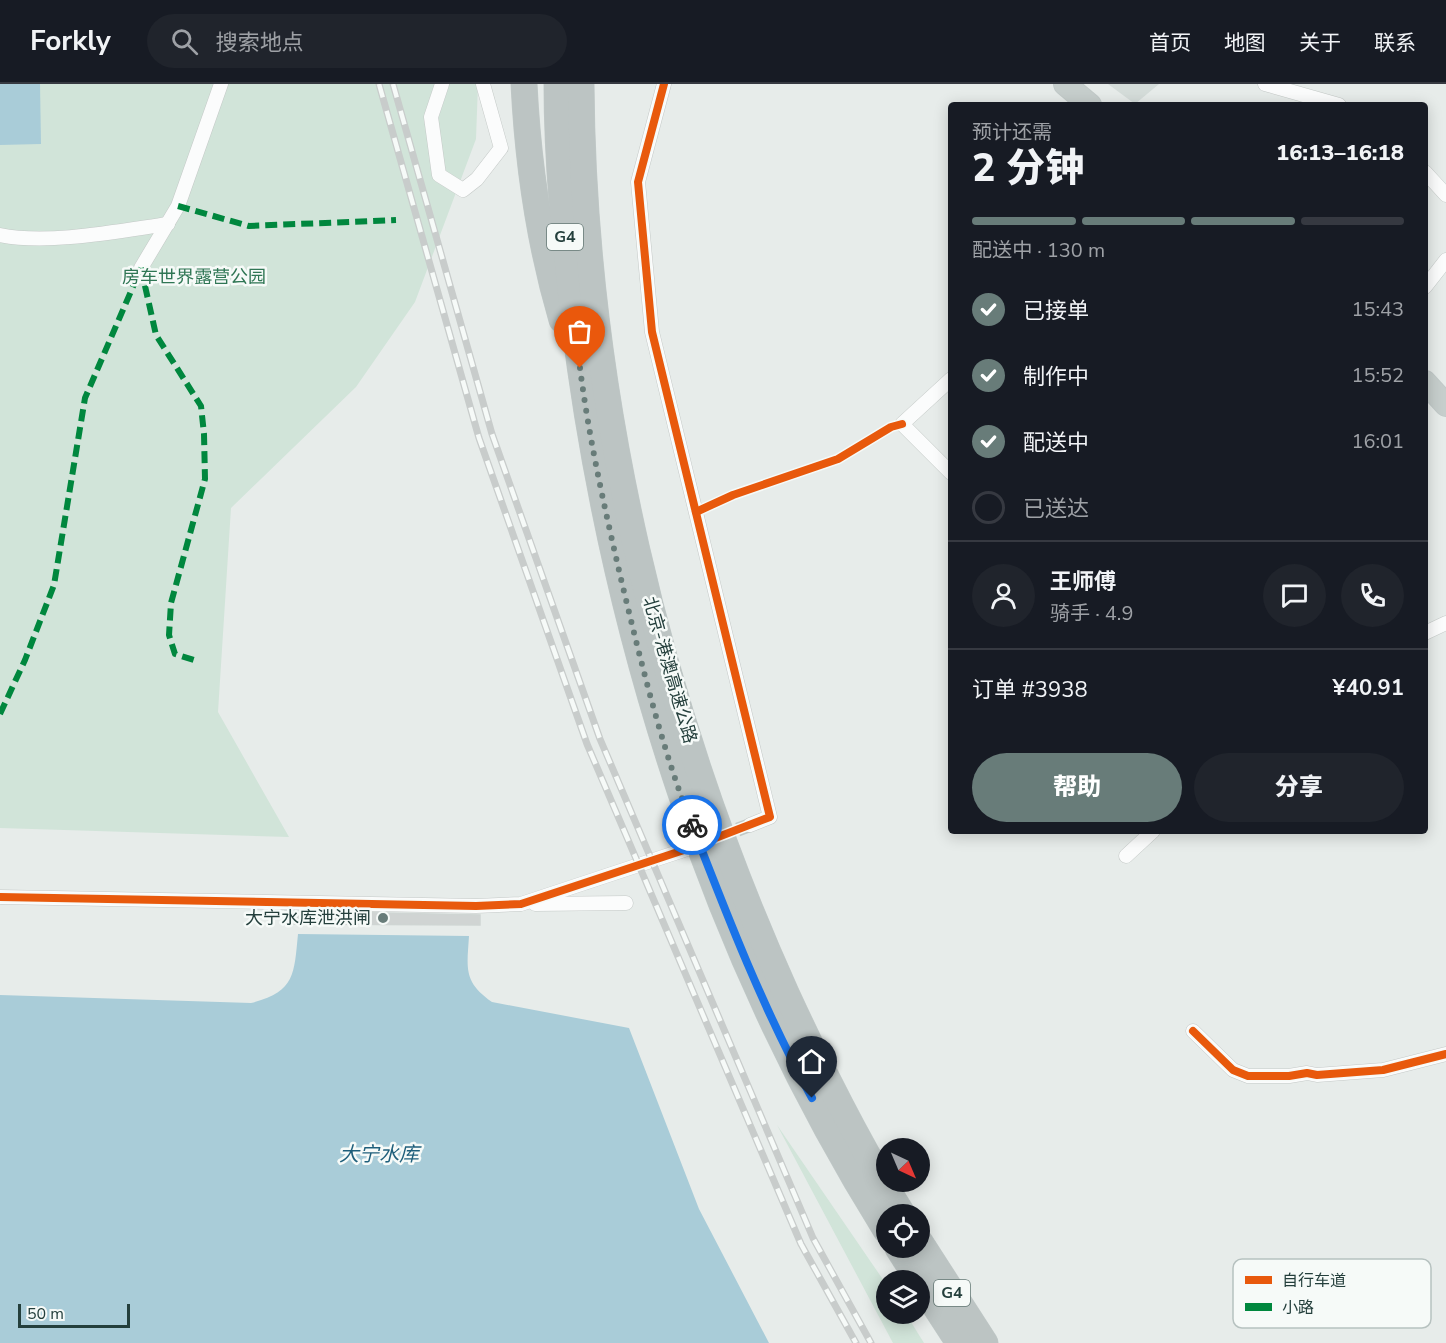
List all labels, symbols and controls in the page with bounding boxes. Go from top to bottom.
search box [147,14,567,68]
text: Forkly [30,22,111,60]
icon: search [168,25,201,58]
text: 搜索地点 [216,28,304,58]
text: 首页 [1149,29,1191,57]
text: 地图 [1224,29,1266,57]
text: 关于 [1299,29,1341,57]
text: 联系 [1374,29,1416,57]
text: 预计还需 [972,119,1052,146]
text: 16:13–16:18 [1276,138,1404,168]
text: 2 分钟 [972,142,1084,195]
road number: G4 [547,224,583,250]
text: 配送中 · 130 m [972,237,1105,264]
park label: 房车世界露营公园 [122,265,266,289]
icon: check [972,293,1005,326]
text: 已接单 [1023,296,1089,326]
text: 15:43 [1351,296,1404,323]
pin [554,306,605,368]
icon: bag [563,315,596,348]
icon: check [972,359,1005,392]
text: 制作中 [1023,362,1089,392]
text: 15:52 [1351,362,1404,389]
icon: check [972,425,1005,458]
text: 配送中 [1023,428,1089,458]
text: 16:01 [1351,428,1404,455]
text: 已送达 [1023,494,1089,524]
button: person [972,564,1035,627]
button: chat [1263,564,1326,627]
button: phone [1341,564,1404,627]
text: 王师傅 [1050,567,1116,597]
street label: 北京-港澳高速公路 [638,594,702,746]
text: 骑手 · 4.9 [1050,600,1133,627]
text: ¥40.91 [1333,673,1404,703]
text: 订单 #3938 [972,675,1088,705]
button: 帮助 [972,753,1182,822]
button: 分享 [1194,753,1404,822]
courier [662,795,722,855]
icon: bike [676,809,709,842]
place label: 大宁水库泄洪闸 [245,906,371,930]
marker: 大宁水库泄洪闸 [376,911,390,925]
pin [786,1036,837,1098]
icon: home [795,1045,828,1078]
north arrow [876,1138,930,1192]
map controls [876,1138,930,1324]
water label: 大宁水库 [339,1141,422,1168]
button: locate [876,1204,930,1258]
legend [1233,1259,1431,1328]
button: layers [876,1270,930,1324]
text: 自行车道 [1282,1270,1346,1292]
road number: G4 [934,1280,970,1306]
text: 小路 [1282,1297,1314,1319]
scale bar [18,1301,130,1328]
text: 50 m [27,1303,64,1325]

